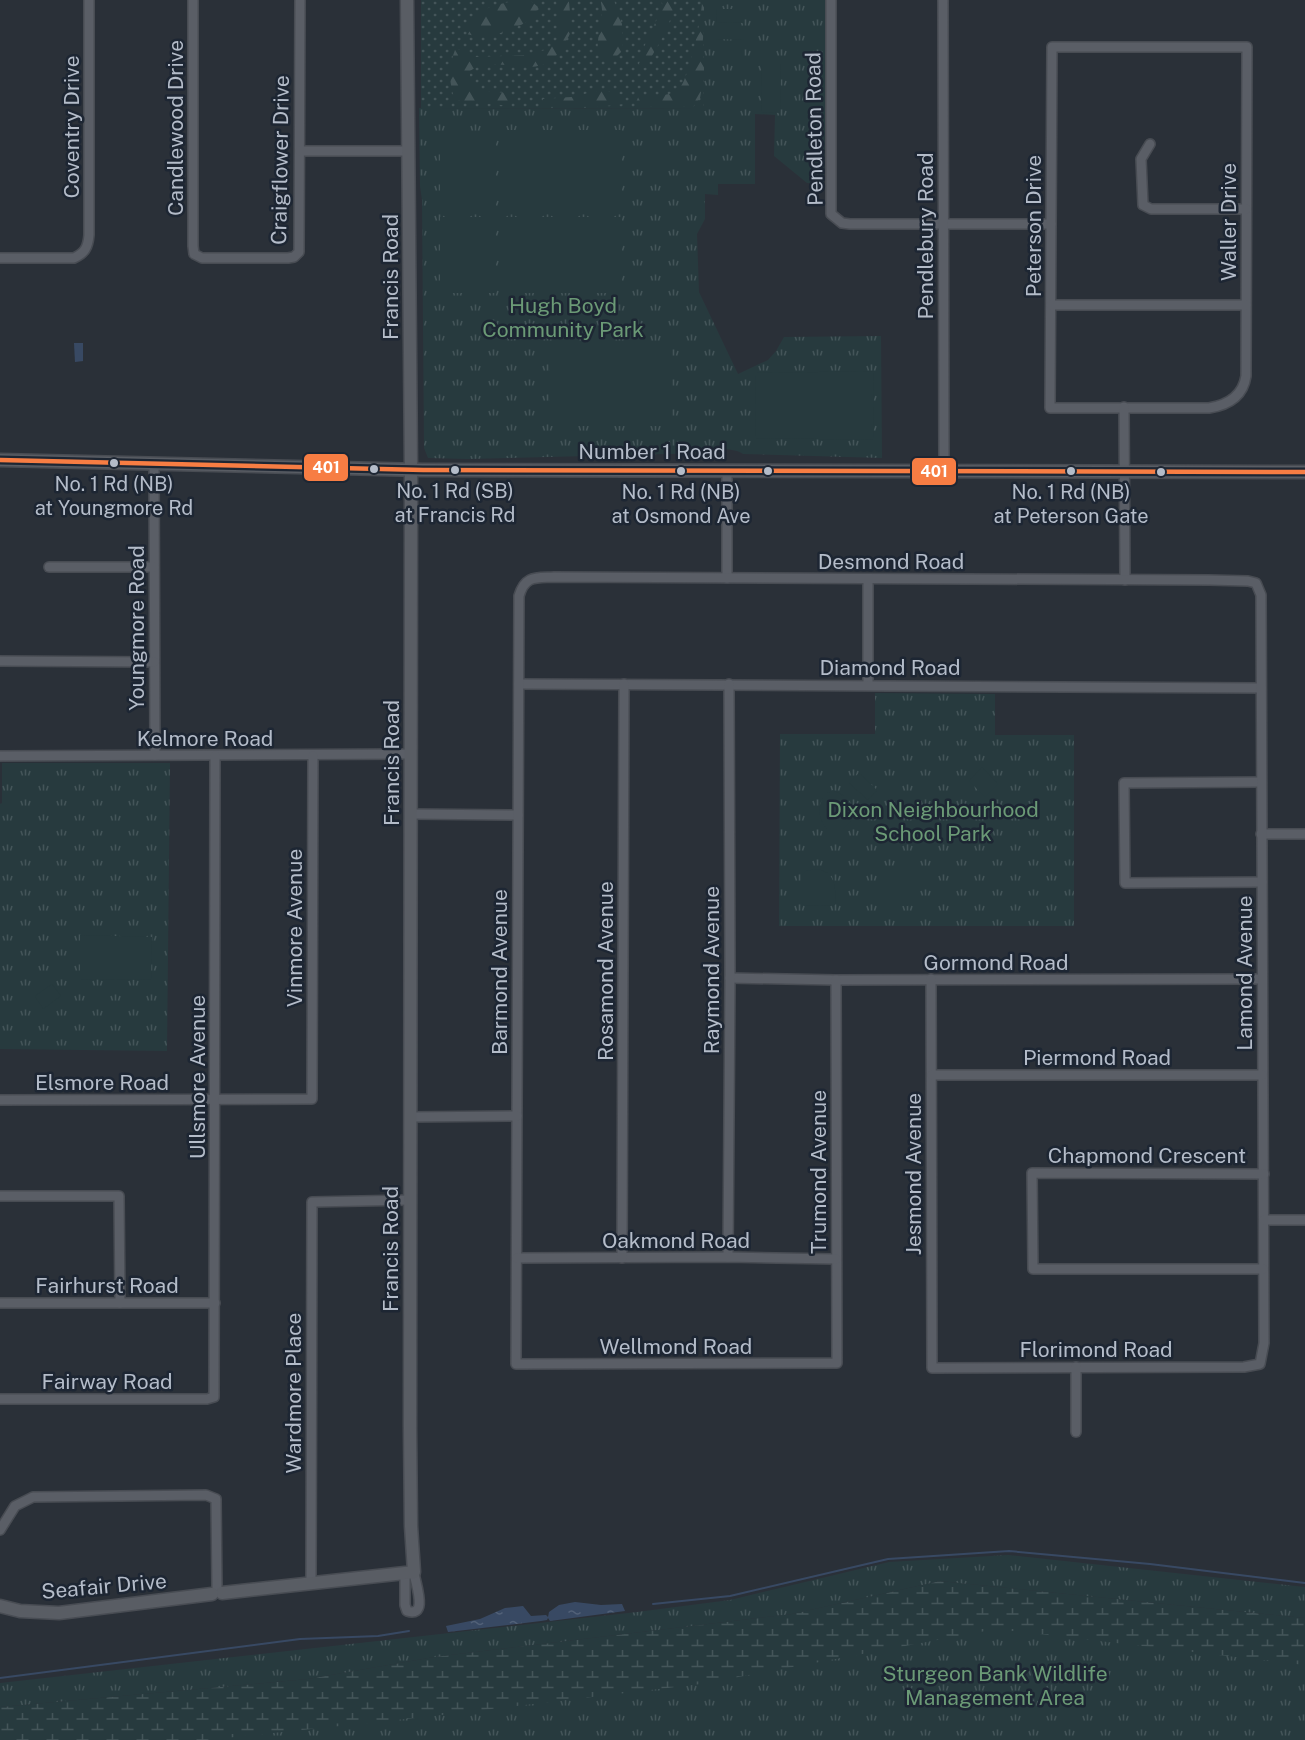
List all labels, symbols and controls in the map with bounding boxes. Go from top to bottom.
street label: Candlewood Drive [163,40,188,216]
street label: Pendleton Road [800,52,828,206]
street label: Coventry Drive [59,55,84,199]
street label: Craigflower Drive [266,75,294,245]
street label: Pendlebury Road [913,153,938,319]
street label: Peterson Drive [1021,155,1046,297]
street label: Waller Drive [1216,163,1241,281]
street label: Francis Road [378,214,403,340]
park label: Hugh Boyd Community Park [482,293,644,342]
street label: Number 1 Road [578,439,726,464]
line badge: 401 [303,453,349,482]
marker: No. 1 Rd (NB) at Youngmore Rd [108,457,120,469]
line badge: 401 [911,457,957,486]
text: 401 [312,458,340,477]
text: 401 [920,462,948,481]
unlabelled marker [368,463,380,475]
marker: No. 1 Rd (SB) at Francis Rd [449,464,461,476]
marker: No. 1 Rd (NB) at Osmond Ave [675,465,687,477]
unlabelled marker [762,465,774,477]
marker: No. 1 Rd (NB) at Peterson Gate [1065,465,1077,477]
unlabelled marker [1155,466,1167,478]
place label: No. 1 Rd (NB) at Youngmore Rd [35,472,193,520]
place label: No. 1 Rd (SB) at Francis Rd [395,479,515,527]
place label: No. 1 Rd (NB) at Osmond Ave [611,480,751,528]
place label: No. 1 Rd (NB) at Peterson Gate [993,480,1149,528]
street label: Youngmore Road [124,545,149,711]
street label: Desmond Road [818,549,964,574]
street label: Diamond Road [820,655,960,680]
street label: Francis Road [379,700,404,826]
street label: Kelmore Road [137,726,273,751]
park label: Dixon Neighbourhood School Park [827,797,1039,846]
street label: Vinmore Avenue [282,849,307,1007]
street label: Rosamond Avenue [593,881,618,1061]
street label: Raymond Avenue [699,886,724,1054]
street label: Barmond Avenue [487,889,512,1055]
street label: Lamond Avenue [1232,895,1257,1051]
street label: Gormond Road [924,950,1069,975]
street label: Ullsmore Avenue [185,995,210,1159]
street label: Piermond Road [1023,1045,1171,1070]
street label: Elsmore Road [35,1070,169,1095]
street label: Trumond Avenue [806,1090,831,1254]
street label: Jesmond Avenue [901,1093,926,1255]
street label: Chapmond Crescent [1048,1143,1246,1168]
street label: Francis Road [378,1186,403,1312]
street label: Oakmond Road [602,1228,750,1253]
street label: Fairhurst Road [35,1273,179,1298]
street label: Wardmore Place [281,1313,306,1473]
street label: Wellmond Road [600,1334,752,1359]
street label: Florimond Road [1019,1337,1173,1362]
street label: Fairway Road [41,1369,173,1394]
street label: Seafair Drive [40,1568,168,1604]
park label: Sturgeon Bank Wildlife Management Area [882,1661,1108,1710]

